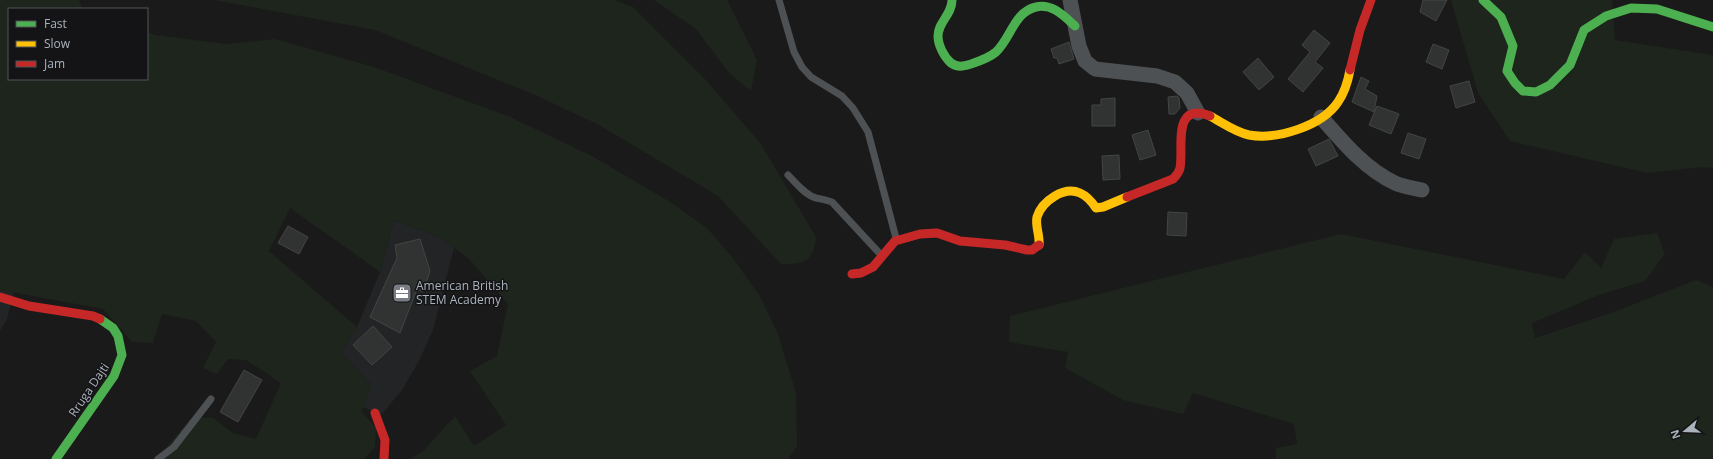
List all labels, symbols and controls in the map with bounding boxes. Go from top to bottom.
legend [8,8,148,80]
text: Fast [44,15,67,32]
text: Slow [44,35,71,52]
text: Jam [43,55,65,72]
place label: American British STEM Academy [416,277,508,308]
office icon: American British STEM Academy [391,282,413,304]
street label: Rruga Dajti [64,359,113,420]
north arrow [1665,411,1705,451]
text: N [1667,428,1684,441]

